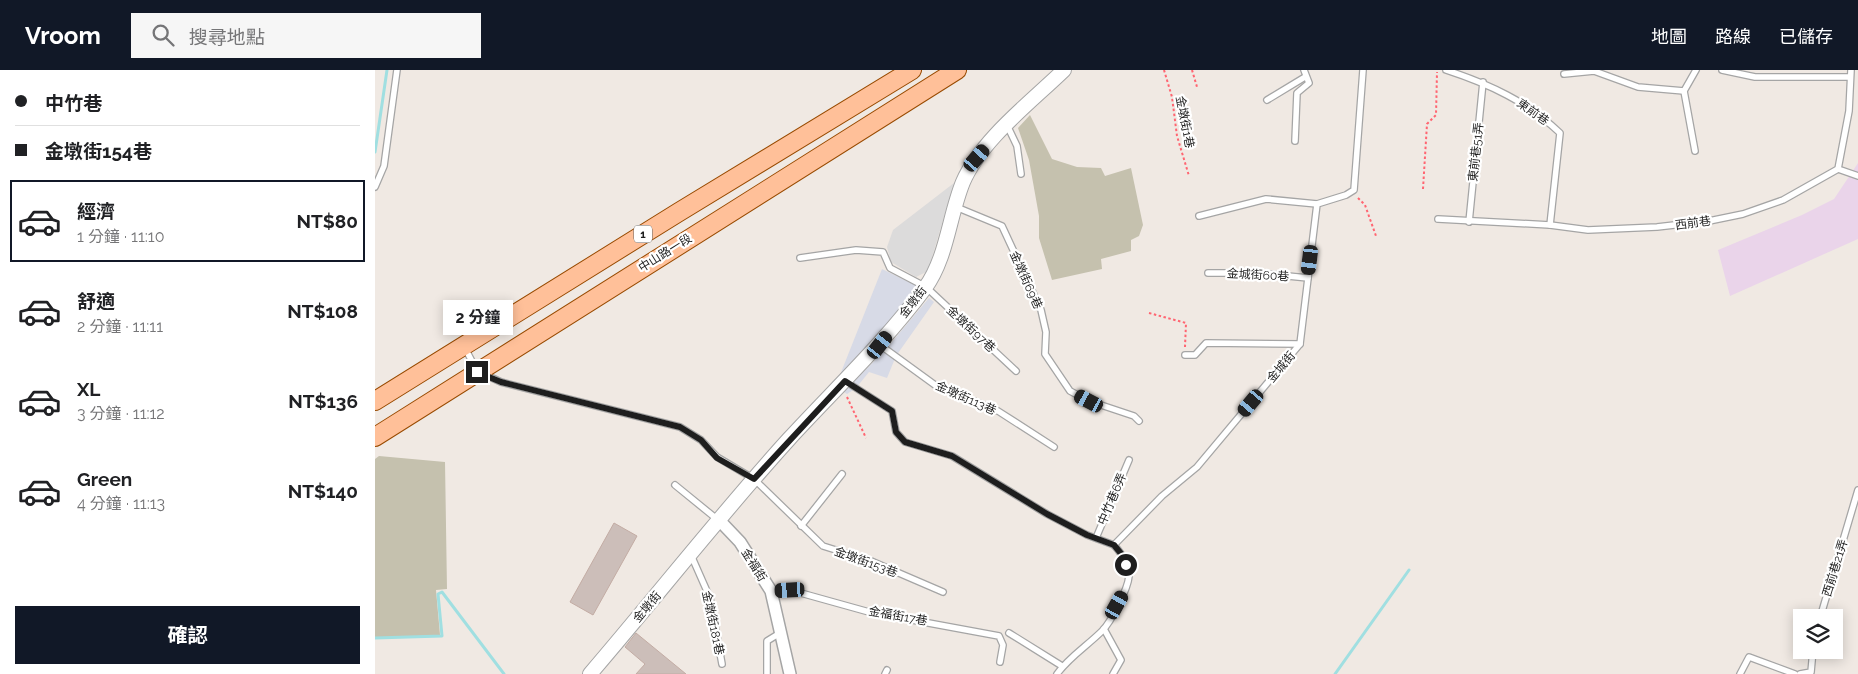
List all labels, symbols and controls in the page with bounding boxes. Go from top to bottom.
search box [131,13,481,58]
text: Vroom [25,21,101,50]
icon: search [149,21,177,49]
text: 搜尋地點 [189,26,265,48]
text: 地圖 [1651,26,1687,47]
text: 路線 [1715,26,1751,47]
text: 已儲存 [1779,26,1833,47]
text: 中竹巷 [45,92,102,114]
street label: 金墩街1巷 [1173,95,1197,149]
street label: 東前巷 [1514,96,1552,128]
street label: 東前巷51弄 [1466,122,1486,182]
text: 金墩街154巷 [45,140,152,162]
car [961,142,992,174]
icon: car [17,199,62,244]
text: 經濟 [77,200,115,222]
text: NT$80 [297,210,358,232]
street label: 西前巷 [1674,214,1712,232]
road number: 1 [634,226,652,242]
text: 1 分鐘 · 11:10 [77,227,164,246]
street label: 中山路一段 [636,231,694,275]
car [1300,244,1319,276]
street label: 金墩街69巷 [1007,249,1045,311]
street label: 金城街60巷 [1226,266,1290,284]
street label: 金墩街 [896,284,930,320]
icon: car [17,289,62,334]
text: 舒適 [77,290,115,312]
text: NT$108 [287,300,358,322]
callout: 2 分鐘 [442,300,512,334]
street label: 金墩街97巷 [944,303,998,355]
text: 2 分鐘 [456,308,500,327]
text: 2 分鐘 · 11:11 [77,317,163,336]
car [864,329,895,361]
street label: 金城街 [1264,349,1298,385]
route end [466,361,488,383]
text: XL [77,378,100,400]
street label: 金墩街113巷 [934,378,998,418]
icon: car [17,379,62,424]
car [1072,387,1105,415]
car [1235,387,1266,419]
text: NT$136 [288,390,358,412]
text: 3 分鐘 · 11:12 [77,404,165,423]
text: Green [77,468,132,490]
icon: car [17,469,62,514]
street label: 中竹巷6弄 [1095,471,1129,527]
text: NT$140 [288,480,358,502]
text: 4 分鐘 · 11:13 [77,494,165,513]
street label: 西前巷21弄 [1820,538,1850,598]
street label: 金墩街153巷 [833,544,899,580]
street label: 金福街 [739,546,769,584]
route start [1115,554,1137,576]
car [774,582,805,598]
car [1103,588,1130,622]
street label: 金墩街 [630,589,664,625]
street label: 金墩街181巷 [699,590,727,656]
street label: 金福街17巷 [867,604,929,628]
button: 確認 [15,606,360,664]
map controls [1793,609,1843,659]
button: layers [1793,609,1843,659]

